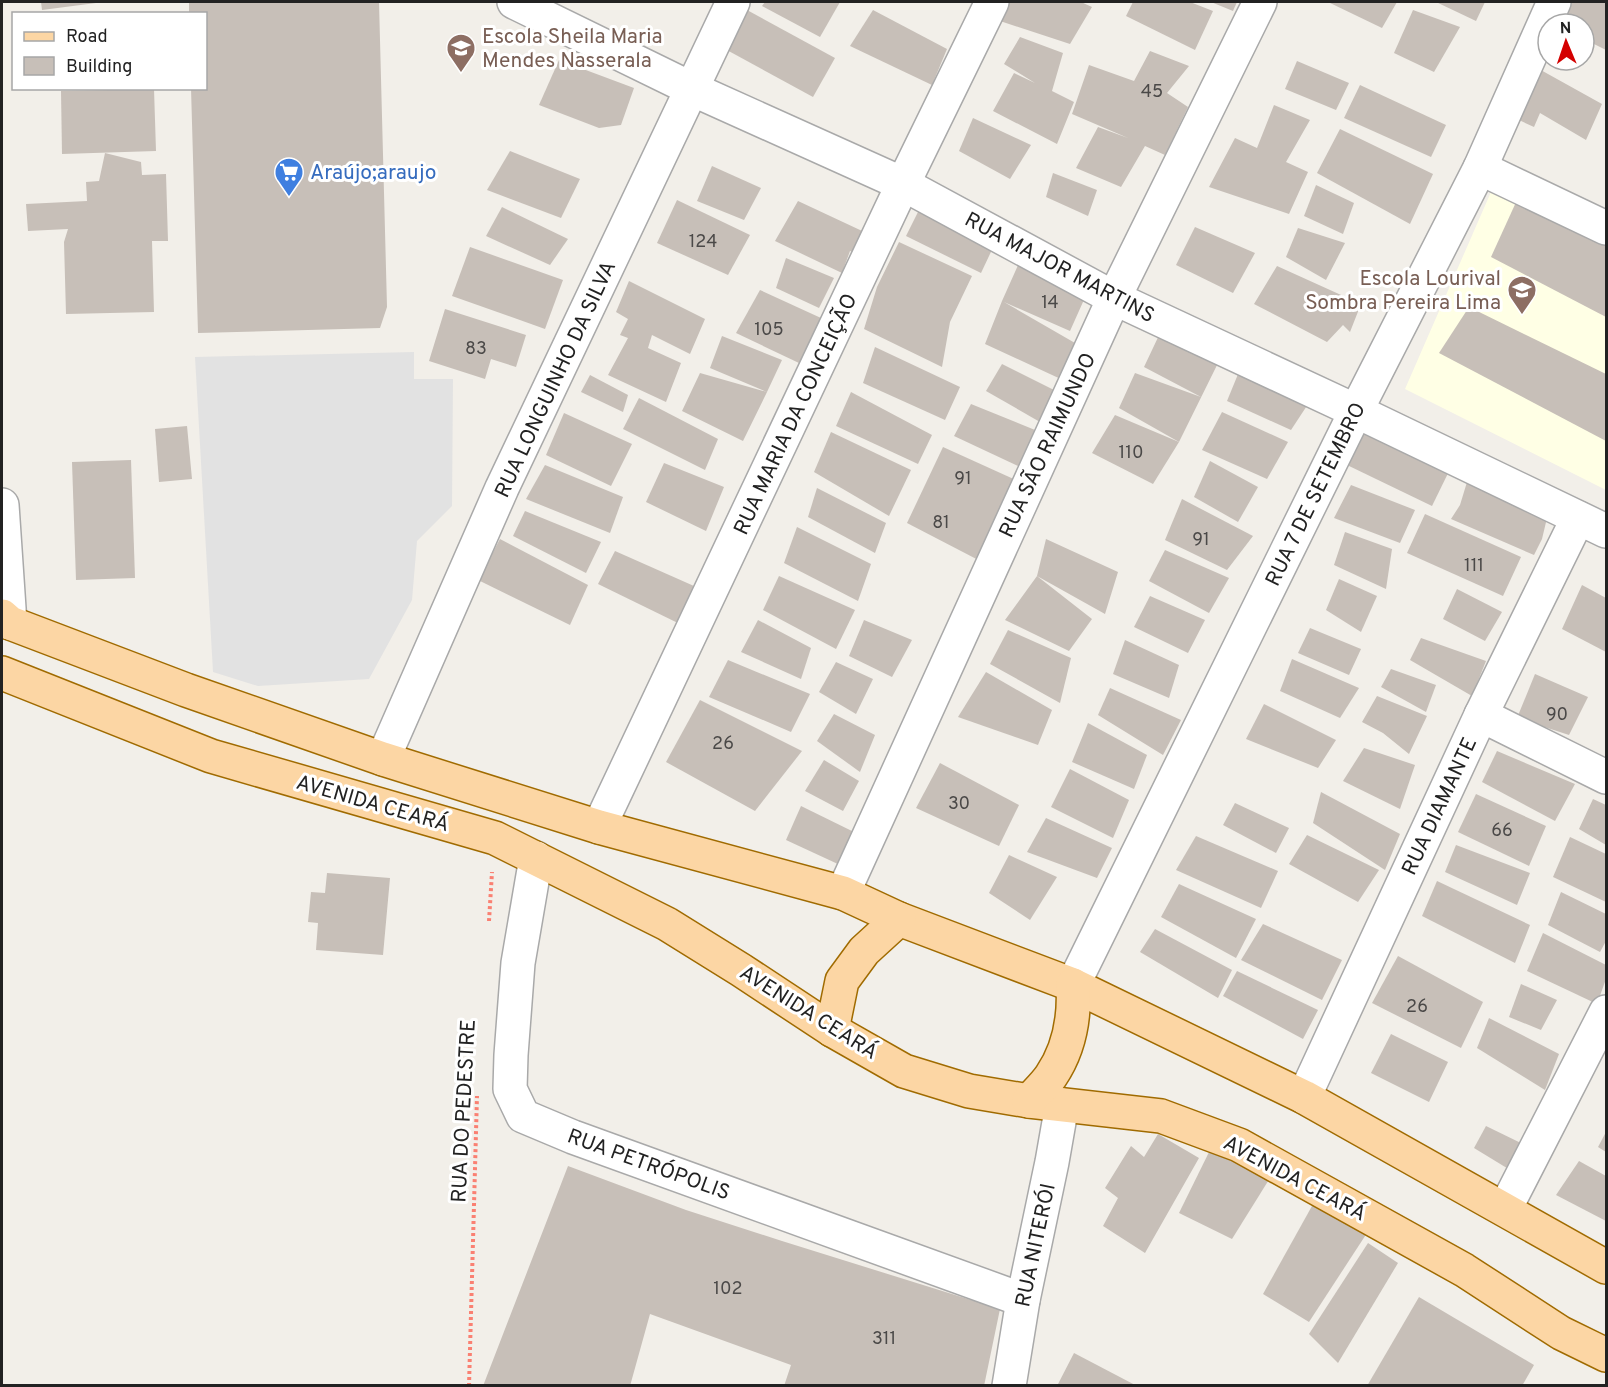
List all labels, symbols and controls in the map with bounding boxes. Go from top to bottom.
legend [12,12,207,90]
north arrow [1536,12,1596,72]
text: N [1559,19,1572,39]
place label: Escola Sheila Maria Mendes Nasserala [482,24,663,75]
text: Road [66,26,108,49]
school or university icon: Escola Sheila Maria Mendes Nasserala [445,32,477,74]
text: Building [66,56,132,79]
house number: 45 [1141,81,1163,104]
supermarket icon: Araújo;araujo [273,156,305,198]
place label: Araújo;araujo [310,160,436,187]
street label: RUA MAJOR MARTINS [960,207,1159,330]
house number: 124 [689,231,717,254]
street label: RUA LONGUINHO DA SILVA [490,257,623,502]
place label: Escola Lourival Sombra Pereira Lima [1305,266,1501,317]
school or university icon: Escola Lourival Sombra Pereira Lima [1506,274,1538,316]
street label: RUA MARIA DA CONCEIÇÃO [729,290,864,540]
house number: 14 [1041,292,1059,315]
house number: 105 [754,319,784,342]
house number: 83 [465,338,487,361]
street label: RUA SÃO RAIMUNDO [994,349,1103,542]
street label: RUA 7 DE SETEMBRO [1260,398,1373,591]
house number: 110 [1119,442,1143,465]
house number: 91 [954,468,972,491]
house number: 81 [932,512,950,535]
house number: 91 [1192,529,1210,552]
house number: 111 [1464,555,1484,578]
house number: 90 [1546,704,1568,727]
house number: 26 [712,733,734,756]
street label: RUA DIAMANTE [1397,733,1484,880]
street label: AVENIDA CEARÁ [293,769,453,839]
house number: 30 [948,793,970,816]
house number: 66 [1491,820,1513,843]
street label: AVENIDA CEARÁ [734,959,883,1067]
house number: 26 [1406,996,1428,1019]
street label: RUA DO PEDESTRE [446,1019,483,1203]
street label: RUA PETRÓPOLIS [563,1122,734,1207]
street label: AVENIDA CEARÁ [1218,1129,1371,1228]
street label: RUA NITERÓI [1009,1181,1063,1310]
house number: 102 [713,1278,743,1301]
house number: 311 [872,1328,896,1351]

